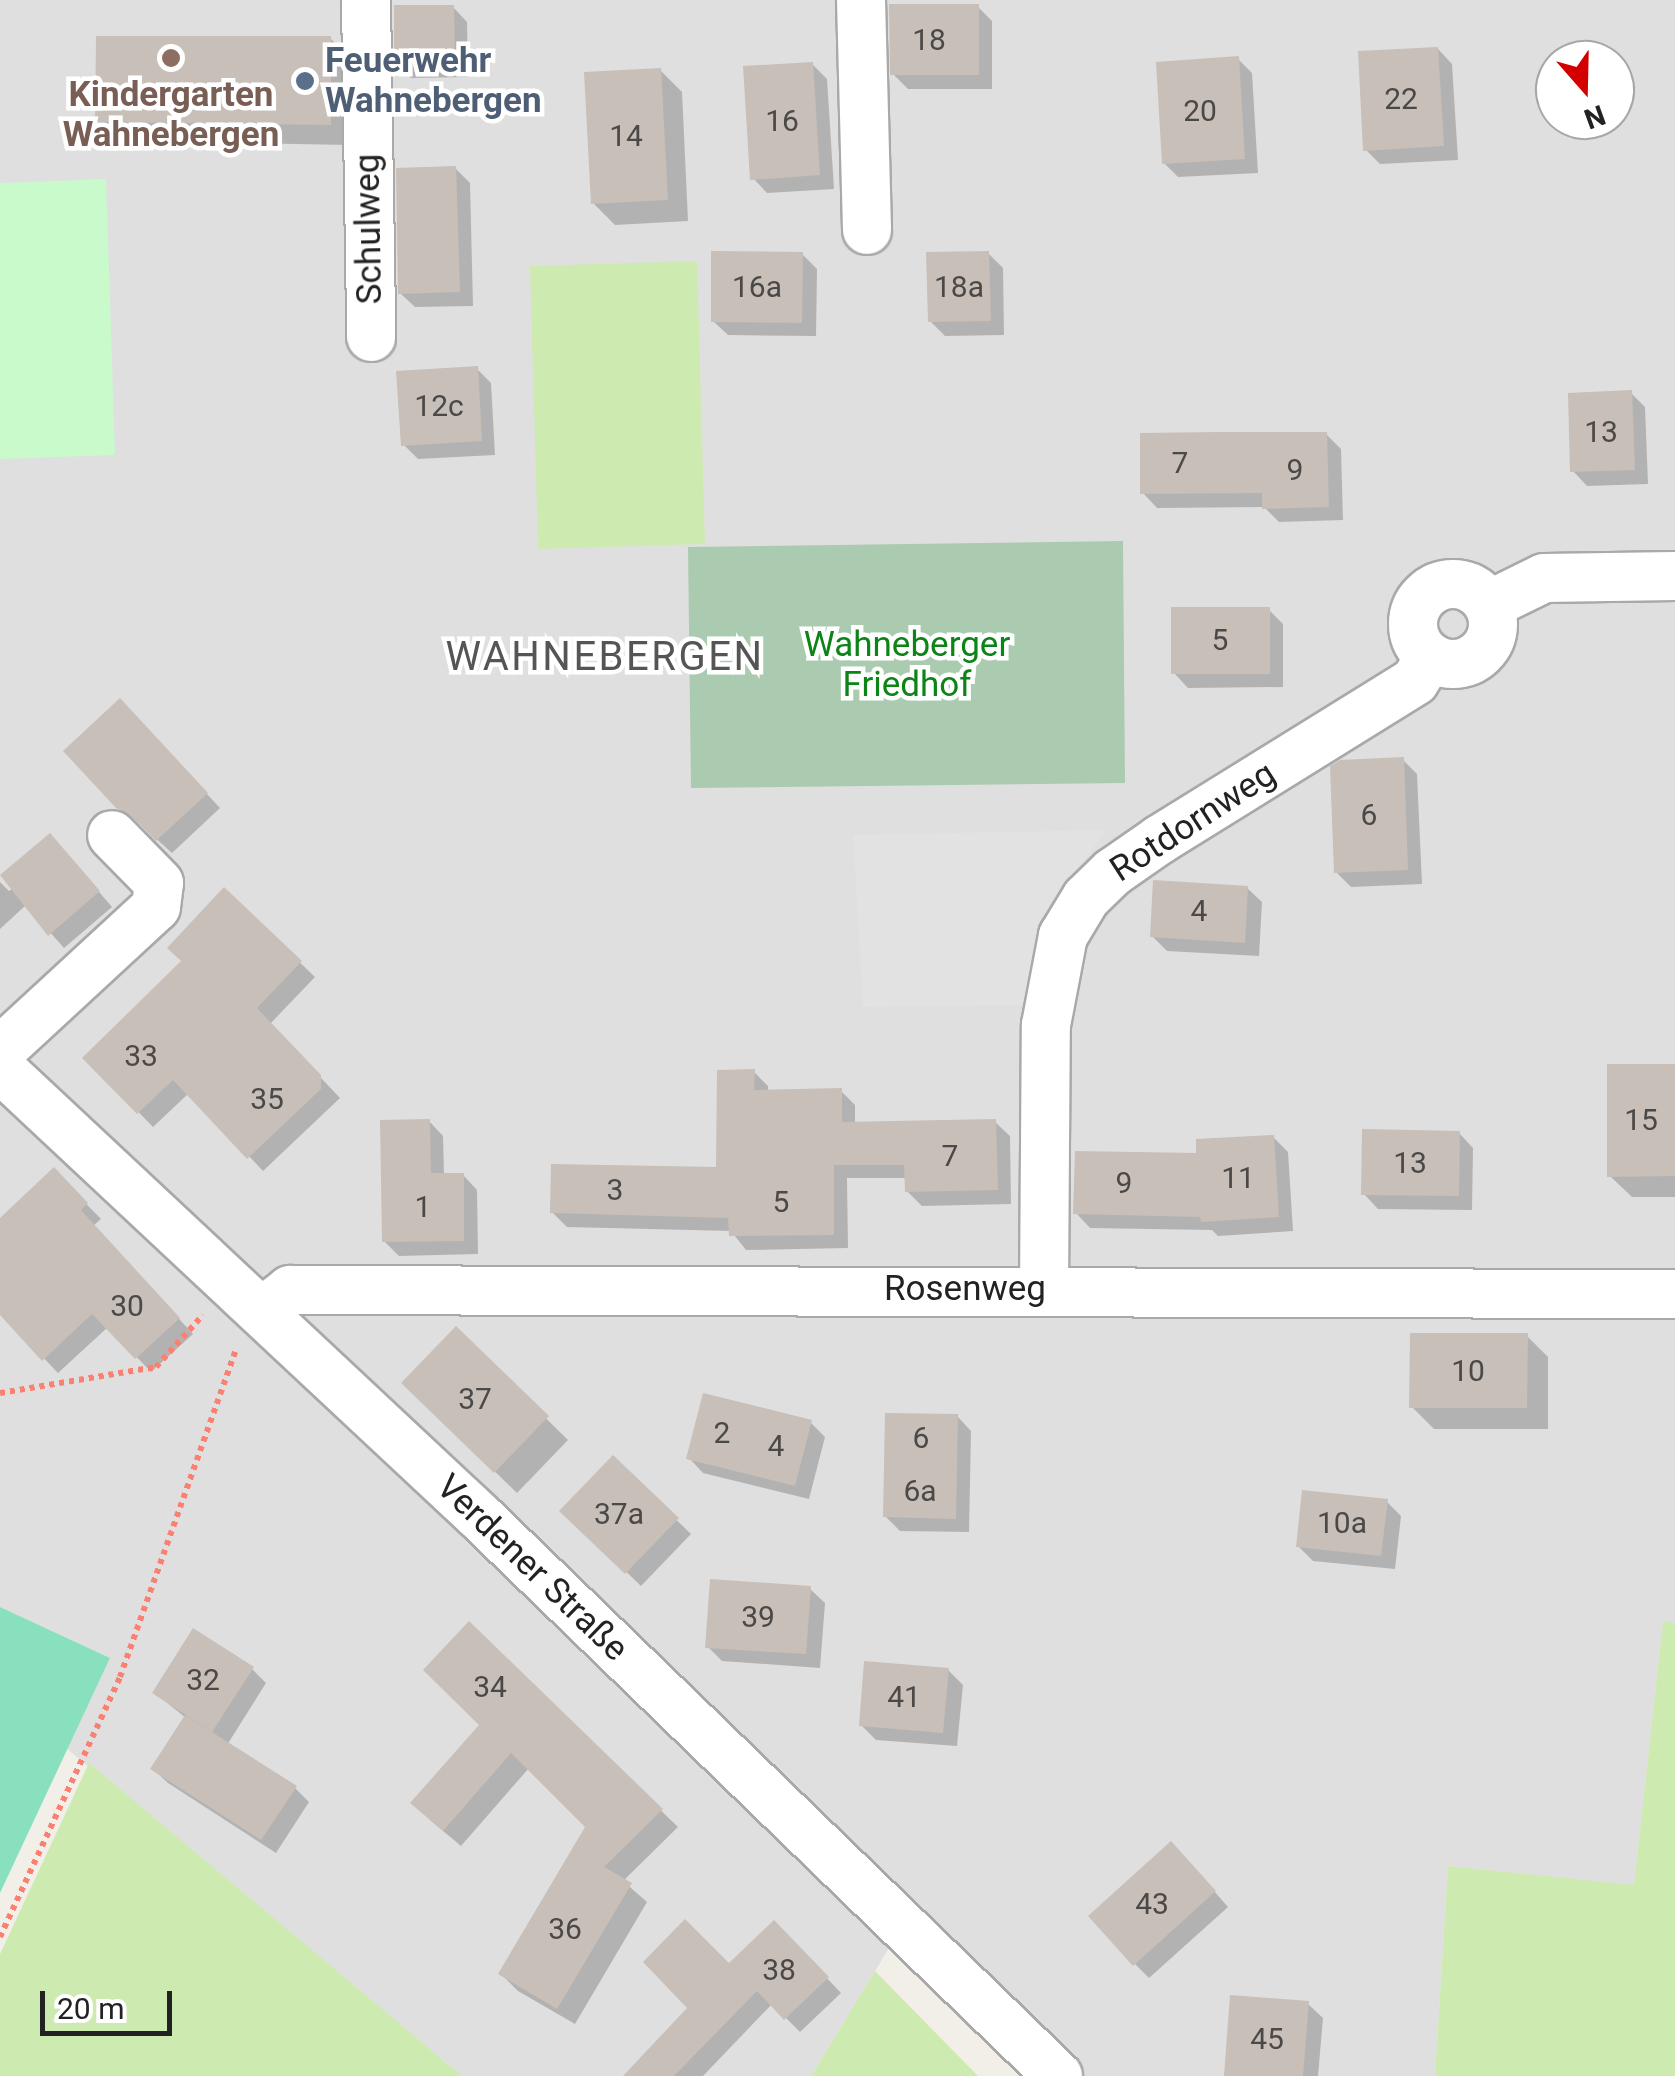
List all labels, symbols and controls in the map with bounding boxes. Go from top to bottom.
house number: 18 [912,22,946,58]
place label: Feuerwehr Wahnebergen [325,40,542,122]
north arrow [1535,40,1635,140]
marker: Kindergarten Wahnebergen [160,47,182,69]
marker: Feuerwehr Wahnebergen [294,70,316,92]
place label: Kindergarten Wahnebergen [63,74,279,156]
house number: 22 [1384,81,1418,117]
house number: 20 [1183,93,1217,129]
text: N [1580,98,1610,136]
house number: 16 [765,103,799,139]
house number: 14 [609,118,643,154]
street label: Schulweg [347,153,391,305]
house number: 16a [732,269,782,305]
house number: 18a [934,269,984,305]
house number: 12c [414,388,464,424]
house number: 13 [1584,414,1618,450]
house number: 7 [1172,445,1188,481]
house number: 9 [1287,452,1303,488]
house number: 5 [1212,622,1228,658]
park label: Wahneberger Friedhof [804,624,1010,706]
district label: WAHNEBERGEN [446,633,764,681]
street label: Rotdornweg [1103,753,1283,891]
house number: 6 [1361,797,1377,833]
house number: 4 [1191,893,1207,929]
house number: 33 [124,1038,158,1074]
house number: 35 [250,1081,284,1117]
house number: 15 [1624,1102,1658,1138]
house number: 7 [942,1138,958,1174]
house number: 13 [1393,1145,1427,1181]
house number: 11 [1221,1160,1255,1196]
house number: 9 [1116,1165,1132,1201]
house number: 3 [607,1172,623,1208]
house number: 5 [773,1184,789,1220]
house number: 1 [415,1189,431,1225]
street label: Rosenweg [884,1268,1046,1310]
house number: 30 [110,1288,144,1324]
house number: 10 [1451,1353,1485,1389]
house number: 37 [458,1381,492,1417]
house number: 2 [714,1415,730,1451]
house number: 6 [913,1420,929,1456]
house number: 4 [768,1428,784,1464]
street label: Verdener Straße [427,1466,637,1670]
house number: 6a [903,1473,937,1509]
house number: 37a [594,1496,644,1532]
house number: 10a [1317,1505,1367,1541]
house number: 39 [741,1599,775,1635]
house number: 32 [186,1662,220,1698]
house number: 34 [473,1669,507,1705]
house number: 41 [887,1679,921,1715]
house number: 43 [1135,1886,1169,1922]
house number: 36 [548,1911,582,1947]
house number: 38 [762,1952,796,1988]
scale bar [45,1971,178,2033]
text: 20 m [57,1991,124,2026]
house number: 45 [1250,2021,1284,2057]

